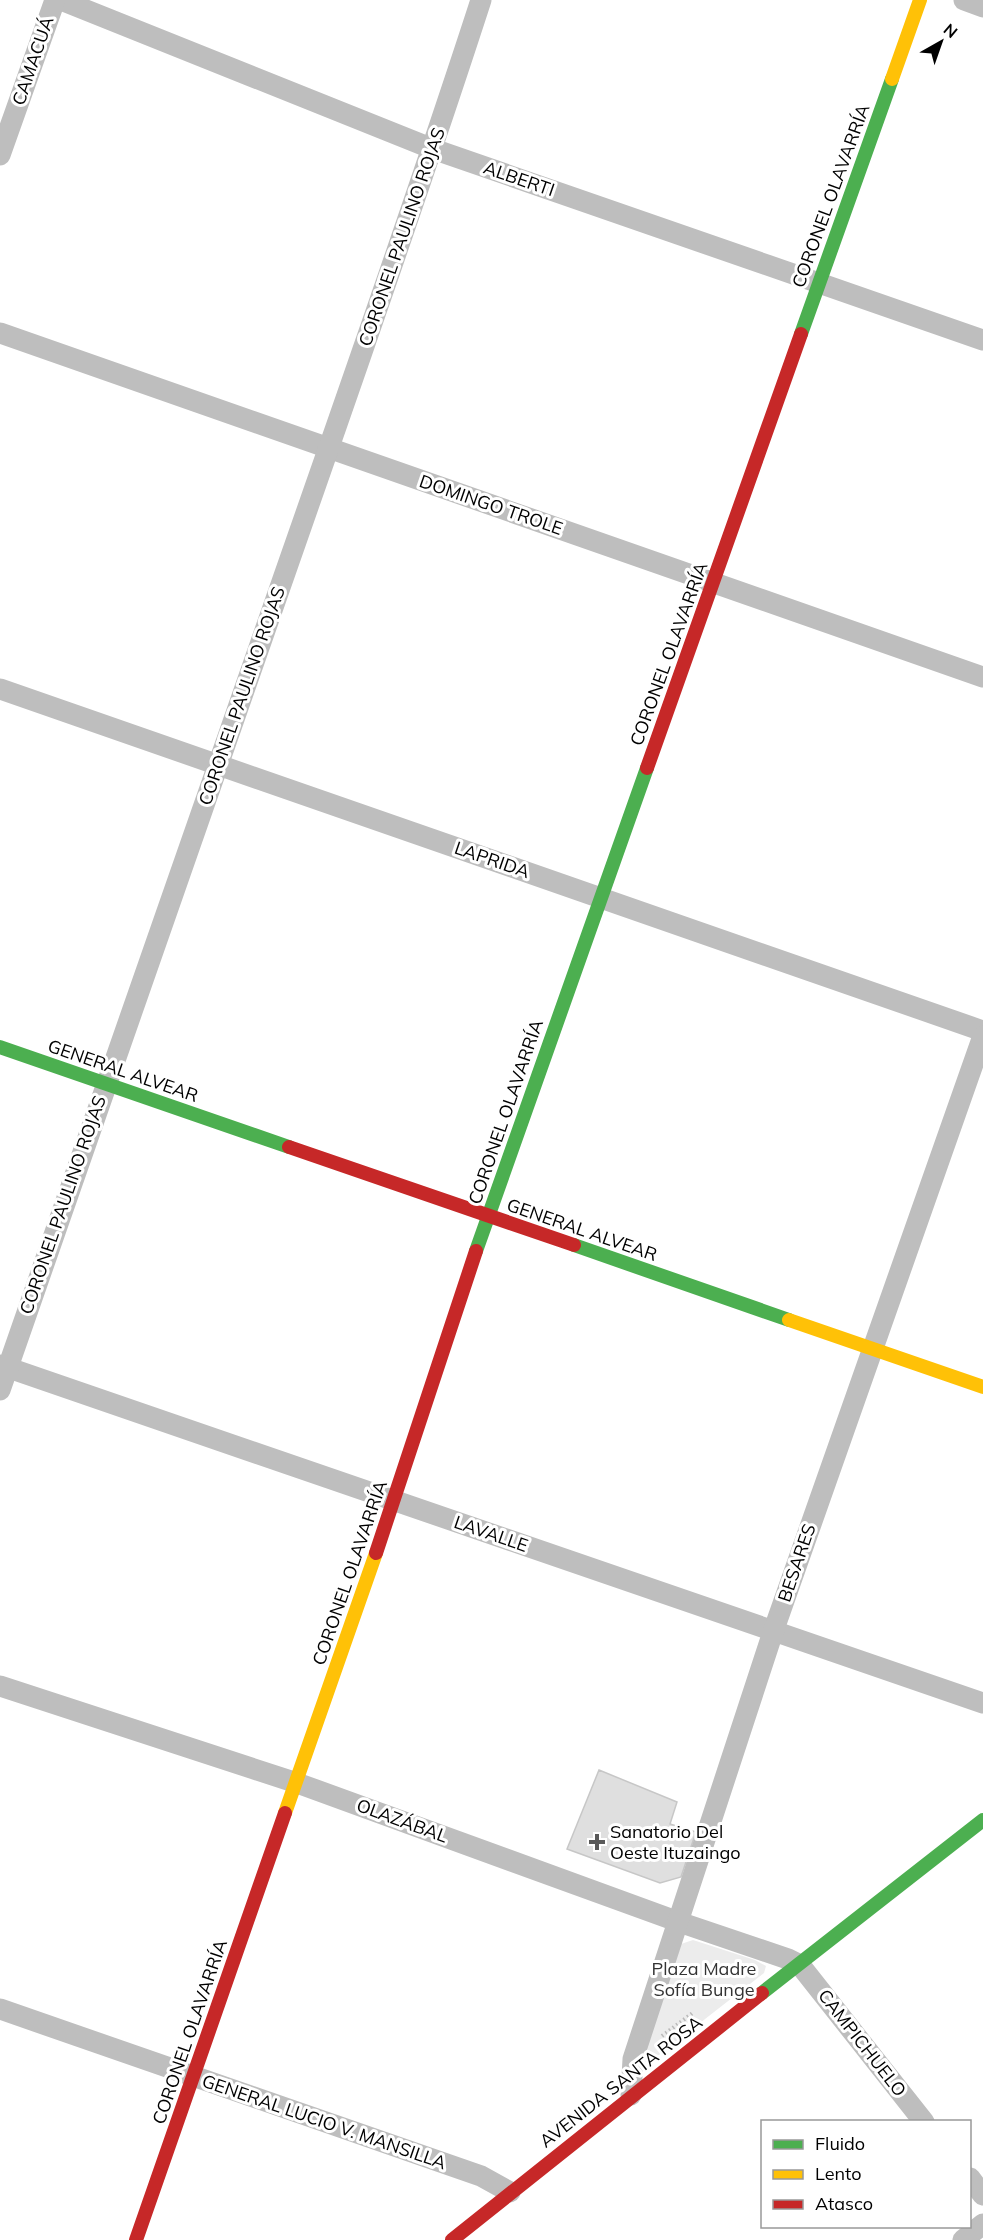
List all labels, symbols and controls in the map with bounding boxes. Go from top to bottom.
north arrow [911,12,971,72]
street label: CAMACUÁ [7,13,58,108]
text: N [940,19,962,42]
street label: CORONEL OLAVARRÍA [787,101,874,291]
street label: CORONEL PAULINO ROJAS [353,124,450,349]
street label: ALBERTI [481,156,558,201]
street label: DOMINGO TROLE [416,469,566,540]
street label: CORONEL OLAVARRÍA [625,559,712,749]
street label: CORONEL PAULINO ROJAS [193,583,290,808]
street label: LAPRIDA [452,836,533,883]
street label: CORONEL OLAVARRÍA [463,1016,548,1207]
street label: GENERAL ALVEAR [45,1034,201,1107]
street label: CORONEL PAULINO ROJAS [14,1092,111,1317]
street label: GENERAL ALVEAR [504,1193,660,1266]
street label: CORONEL OLAVARRÍA [307,1477,392,1668]
street label: LAVALLE [451,1510,531,1557]
street label: BESARES [772,1521,821,1605]
street label: OLAZÁBAL [353,1793,451,1848]
place label: Sanatorio Del Oeste Ituzaingo [610,1820,741,1864]
marker: Sanatorio Del Oeste Ituzaingo [588,1833,606,1851]
street label: CORONEL OLAVARRÍA [147,1936,232,2127]
park label: Plaza Madre Sofía Bunge [652,1957,756,2001]
street label: CAMPICHUELO [813,1984,911,2101]
street label: AVENIDA SANTA ROSA [535,2011,707,2152]
street label: GENERAL LUCIO V. MANSILLA [199,2069,449,2174]
legend [761,2120,971,2228]
text: Fluido [815,2132,865,2155]
text: Lento [815,2162,862,2185]
text: Atasco [815,2192,873,2215]

